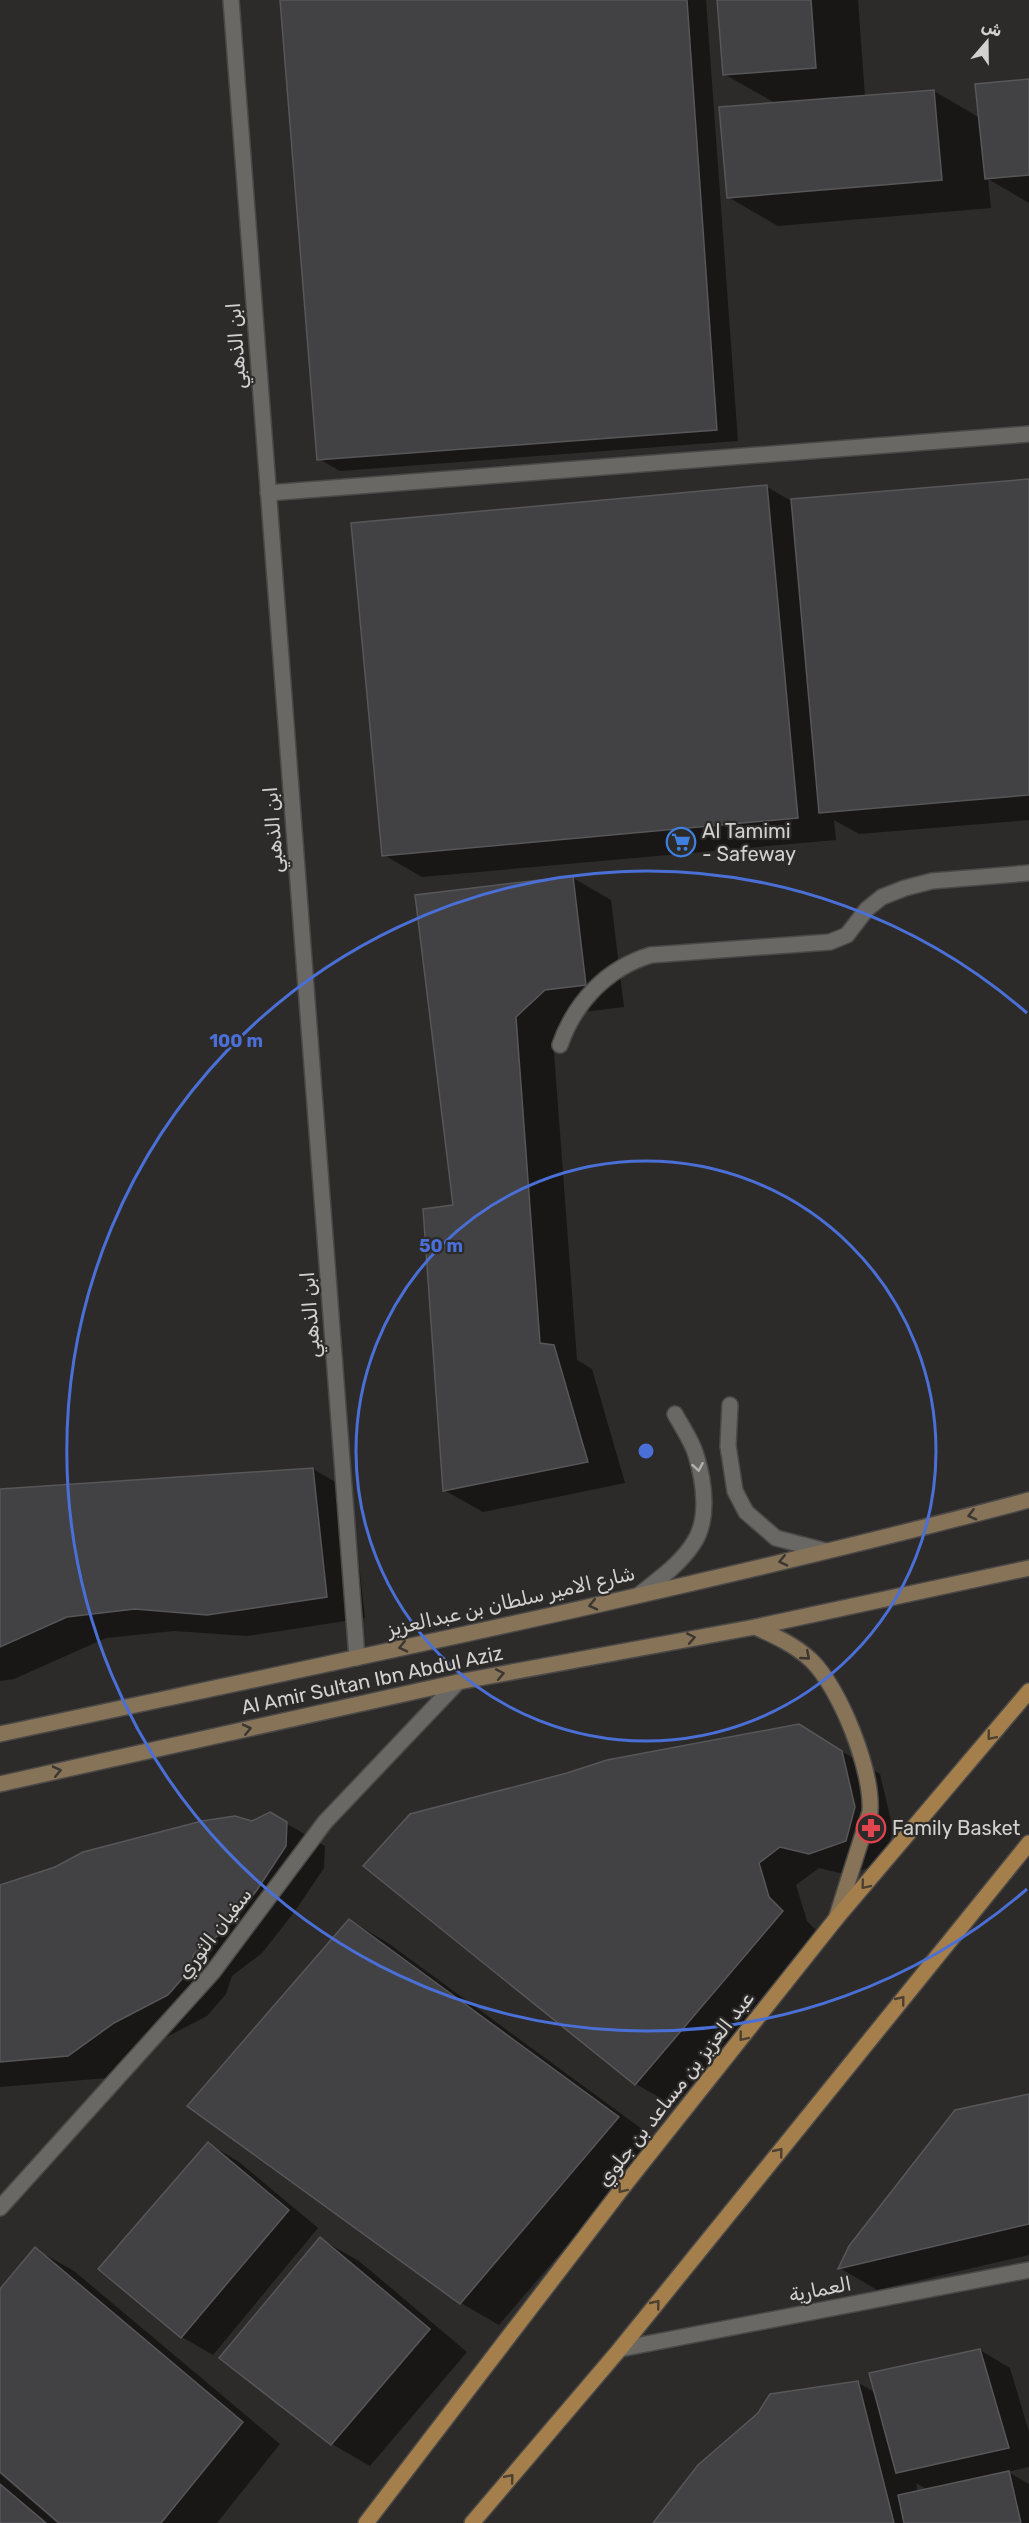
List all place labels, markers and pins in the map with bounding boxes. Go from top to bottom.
place label: Al Tamimi - Safeway [702,819,796,866]
supermarket icon: Al Tamimi - Safeway [665,826,697,858]
centre of rings [636,1441,656,1461]
pharmacy icon: Family Basket [855,1812,887,1844]
place label: Family Basket [892,1816,1021,1840]

